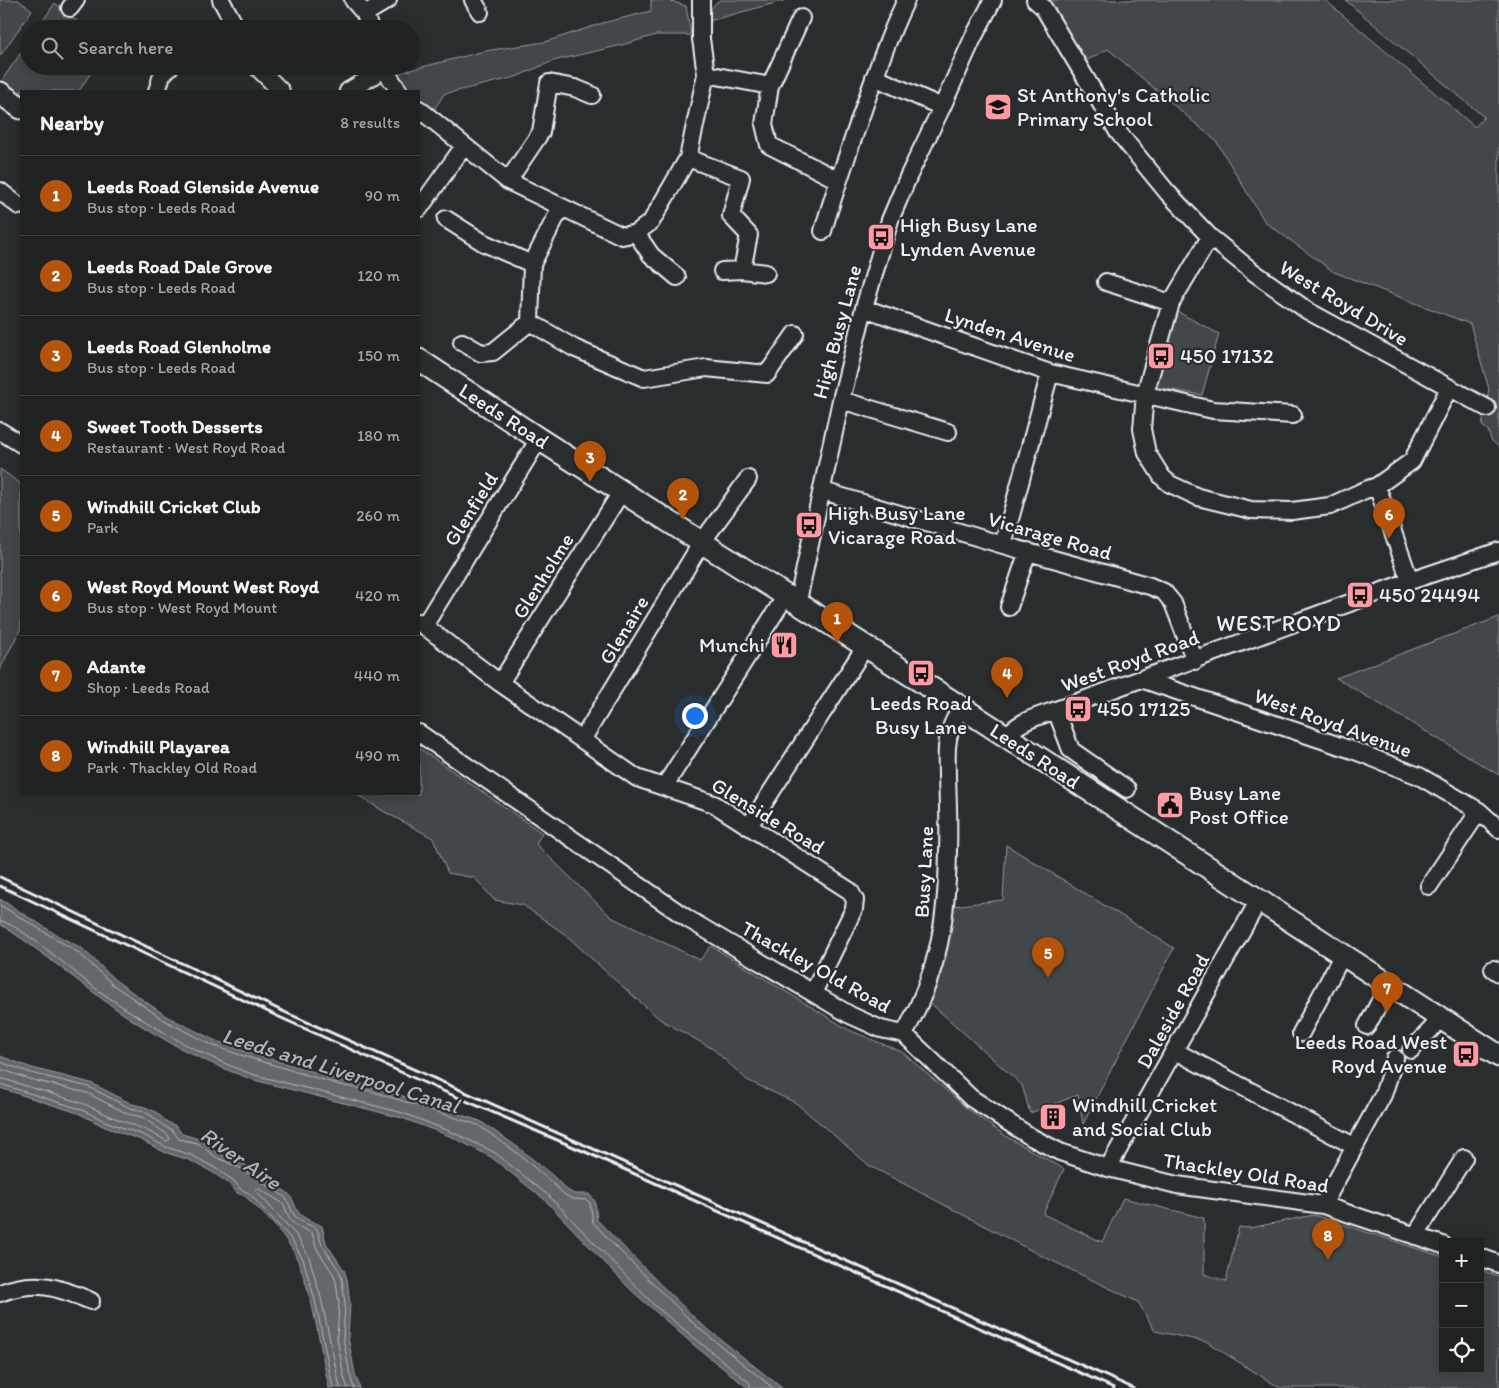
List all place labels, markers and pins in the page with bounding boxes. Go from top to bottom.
place label: St Anthony's Catholic Primary School [1017,82,1210,131]
school or university icon: St Anthony's Catholic Primary School [983,92,1013,122]
place label: High Busy Lane Lynden Avenue [900,212,1038,261]
bus stop icon: High Busy Lane Lynden Avenue [866,222,896,252]
bus stop icon: 450 17132 [1146,341,1176,371]
place label: 450 17132 [1180,343,1274,368]
pin: 3 [574,441,606,482]
pin: 2 [667,478,699,519]
pin: 6 [1373,498,1405,539]
place label: High Busy Lane Vicarage Road [828,500,966,549]
bus stop icon: High Busy Lane Vicarage Road [794,510,824,540]
bus stop icon: 450 24494 [1345,580,1375,610]
place label: 450 24494 [1379,582,1481,607]
pin: 1 [821,602,853,643]
restaurant icon: Munchi [769,630,799,660]
place label: Munchi [699,632,765,657]
pin: 4 [991,657,1023,698]
bus stop icon: Leeds Road Busy Lane [906,658,936,688]
place label: Leeds Road Busy Lane [870,690,973,739]
bus stop icon: 450 17125 [1063,694,1093,724]
place label: 450 17125 [1097,696,1190,721]
place label: Busy Lane Post Office [1189,780,1289,829]
public building icon: Busy Lane Post Office [1155,790,1185,820]
pin: 5 [1032,937,1064,978]
pin: 7 [1371,972,1403,1013]
place label: Leeds Road West Royd Avenue [1295,1029,1447,1078]
bus stop icon: Leeds Road West Royd Avenue [1451,1039,1481,1069]
place label: Windhill Cricket and Social Club [1072,1092,1217,1141]
building icon: Windhill Cricket and Social Club [1038,1102,1068,1132]
pin: 8 [1312,1219,1344,1260]

